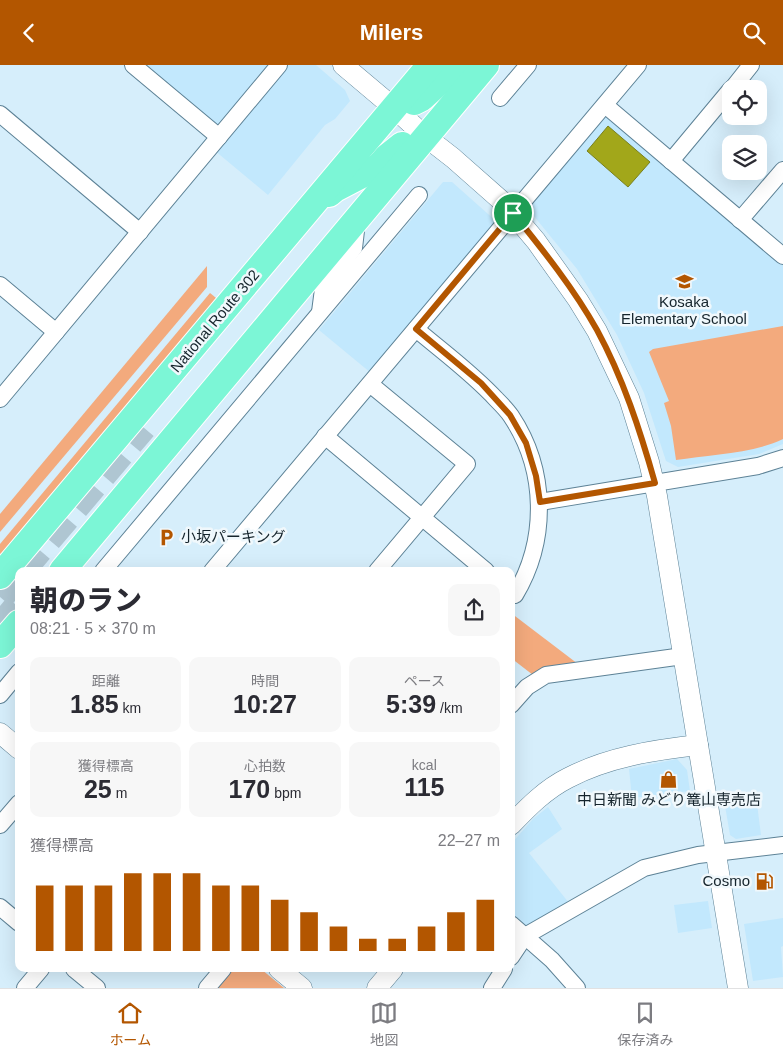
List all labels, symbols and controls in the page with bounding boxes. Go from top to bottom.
icon: back [15,19,43,47]
icon: search [740,19,768,47]
text: Milers [360,20,423,45]
map controls [722,80,767,180]
button: locate [722,80,767,125]
button: layers [722,135,767,180]
pin [492,192,534,234]
icon: arrive [499,199,527,227]
street label: National Route 302 [167,266,262,375]
school or university icon: Kosaka Elementary School [674,271,694,291]
place label: Kosaka Elementary School [621,293,747,327]
parking icon: 小坂パーキング [157,527,177,547]
place label: 小坂パーキング [181,528,286,545]
button: share [448,584,500,636]
text: 朝のラン [30,585,142,616]
text: 08:21 · 5 × 370 m [30,620,156,637]
text: 距離 [92,673,120,689]
text: 時間 [251,673,279,689]
text: ペース [404,673,445,689]
text: 1.85 [70,690,119,718]
text: 10:27 [233,690,297,718]
text: 5:39 [386,690,436,718]
text: km [119,700,141,716]
text: /km [436,700,463,716]
text: kcal [412,757,437,773]
text: 獲得標高 [78,758,134,774]
text: 心拍数 [244,758,286,774]
shop icon: 中日新聞 みどり篭山専売店 [659,769,679,789]
text: 115 [404,773,444,801]
text: 25 [84,775,112,803]
text: 170 [229,775,270,803]
text: m [112,785,127,801]
text: bpm [270,785,301,801]
place label: 中日新聞 みどり篭山専売店 [577,791,761,808]
text: 22–27 m [438,832,500,849]
text: 獲得標高 [30,837,94,854]
fuel station icon: Cosmo [754,871,774,891]
place label: Cosmo [702,872,750,889]
tab: ホーム [110,999,151,1049]
tab: 地図 [370,999,398,1049]
tab: 保存済み [617,999,673,1049]

